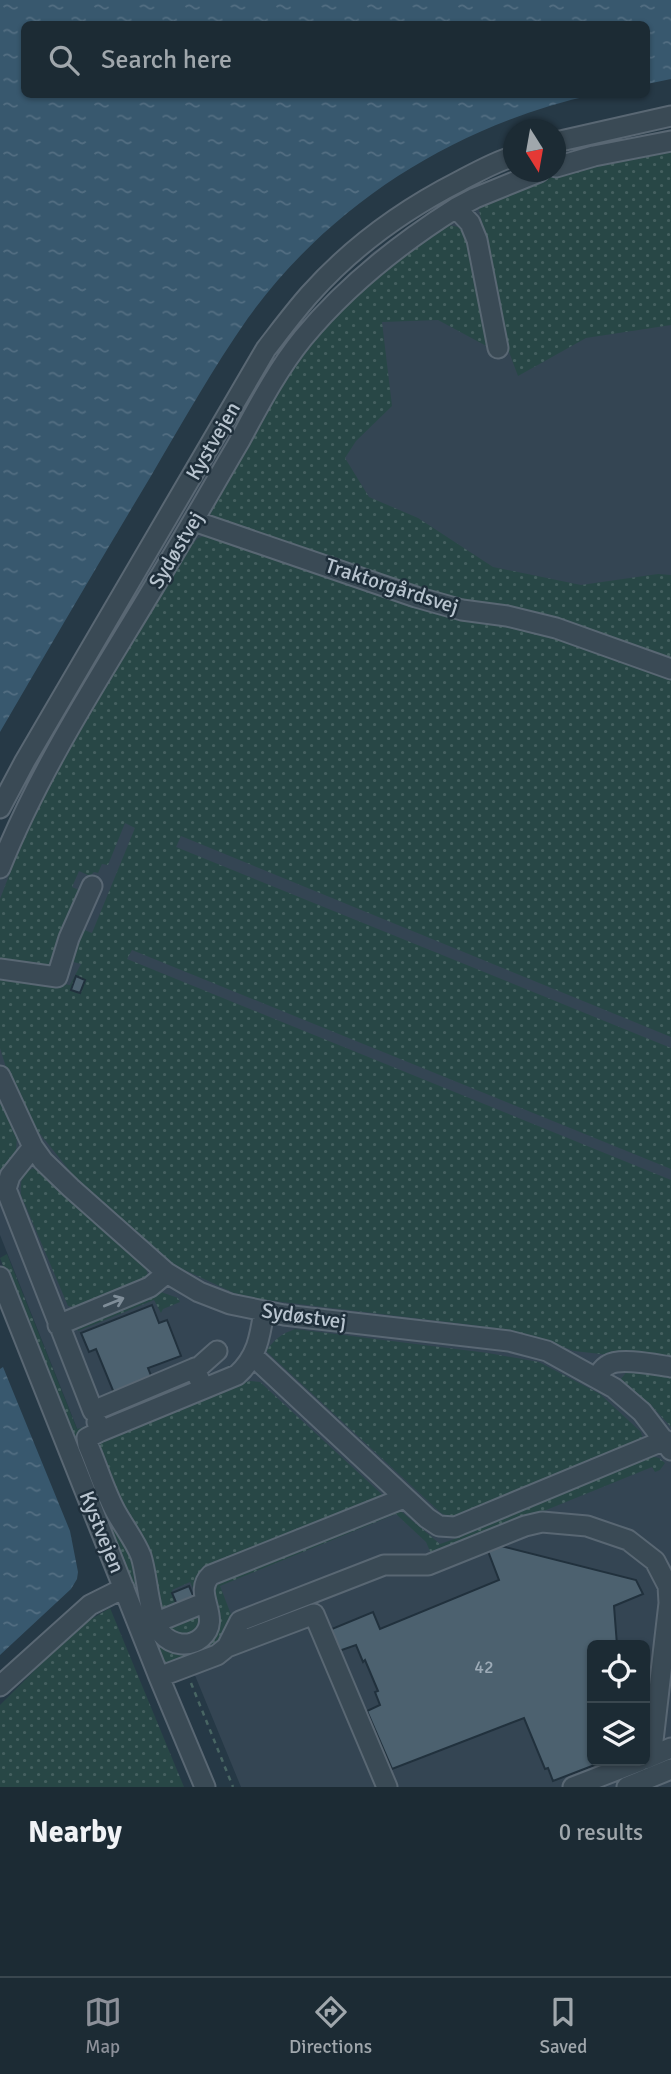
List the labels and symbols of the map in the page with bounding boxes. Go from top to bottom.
north arrow [503,119,566,182]
street label: Kystvejen [180,397,246,485]
street label: Sydøstvej [143,507,209,593]
street label: Traktorgårdsvej [322,552,462,620]
one-way arrow [103,1295,125,1308]
street label: Sydøstvej [260,1297,348,1335]
street label: Kystvejen [74,1487,130,1577]
house number: 42 [474,1656,494,1678]

